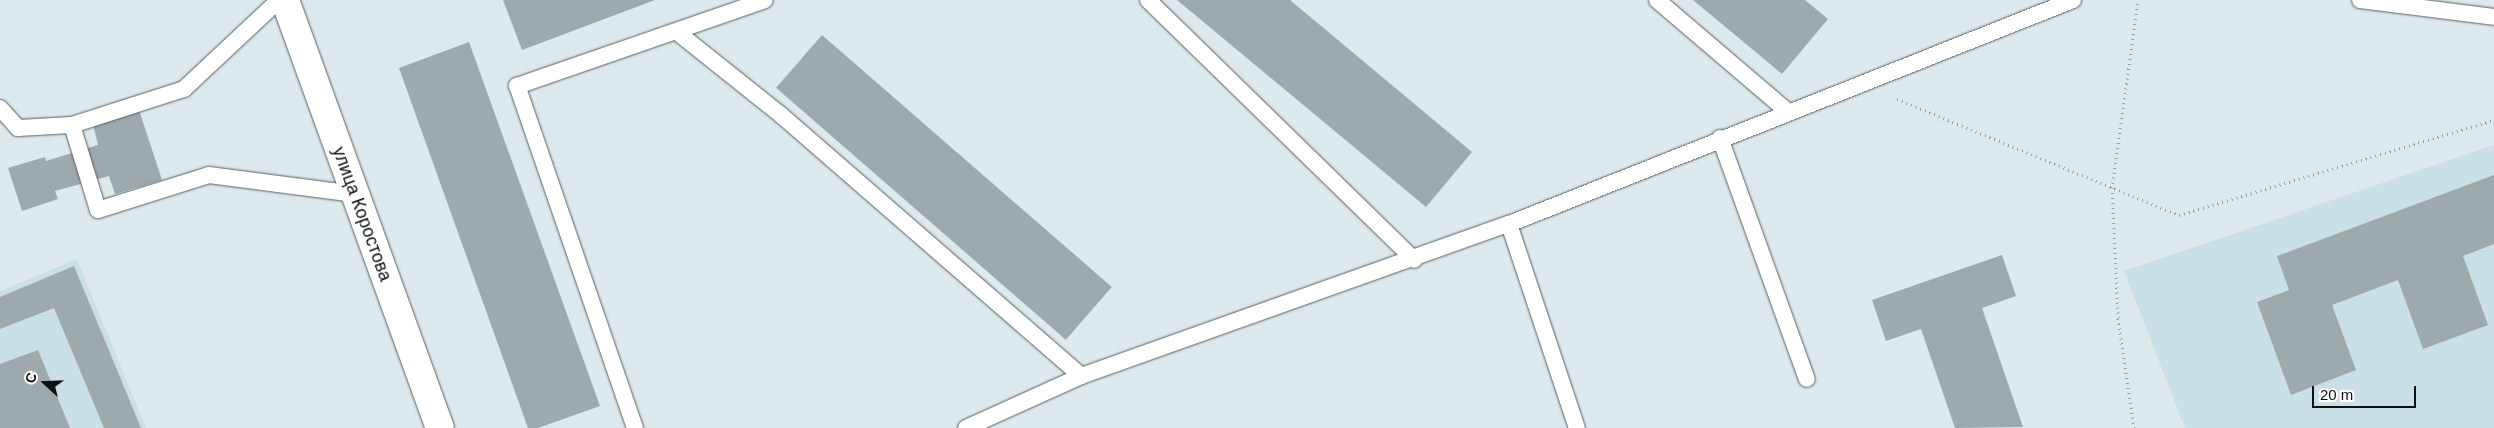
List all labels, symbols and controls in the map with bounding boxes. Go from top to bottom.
street label: улица Коростова [328,144,396,284]
north arrow [20,358,70,408]
text: С [22,370,40,385]
scale bar [2314,376,2418,408]
text: 20 m [2320,386,2353,403]

